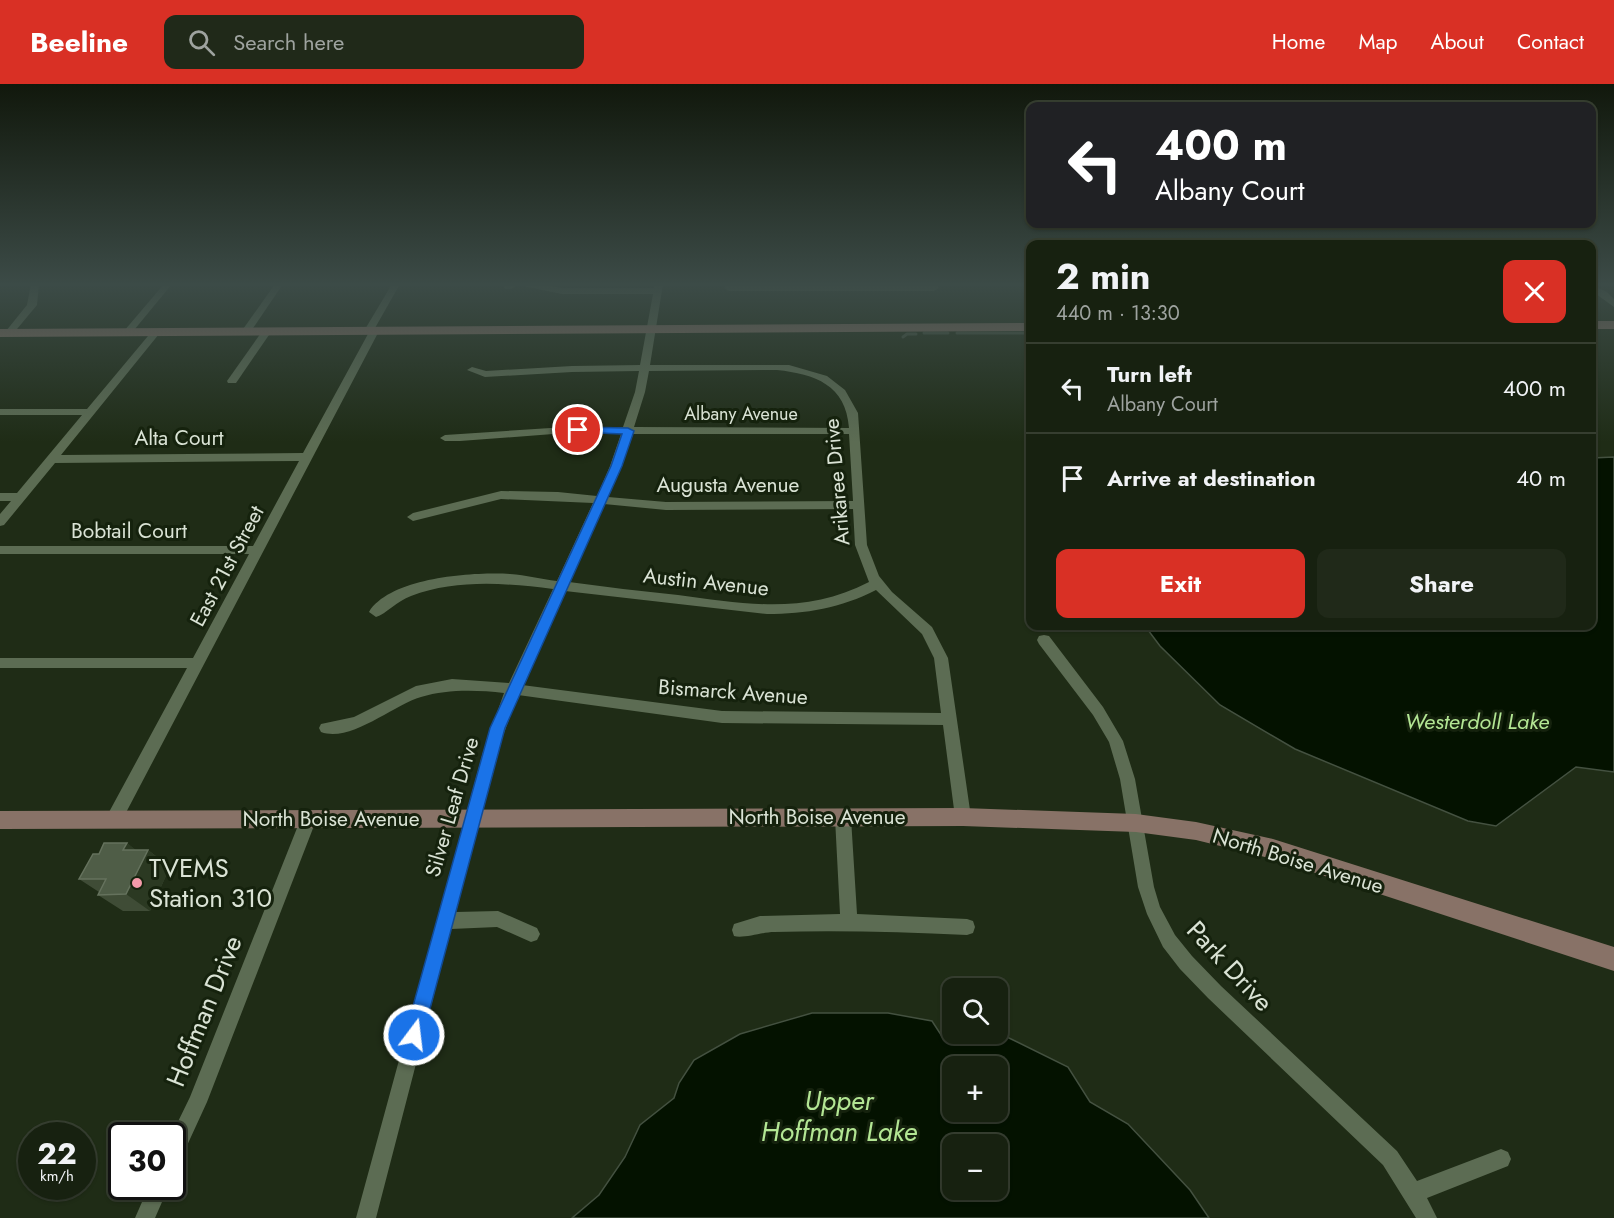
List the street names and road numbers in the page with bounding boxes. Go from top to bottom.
street label: Albany Avenue [684,401,798,427]
street label: Arikaree Drive [816,417,857,547]
street label: Alta Court [134,423,224,453]
street label: Augusta Avenue [657,470,800,500]
street label: East 21st Street [183,500,271,632]
street label: Bobtail Court [71,516,187,546]
street label: Austin Avenue [642,560,770,604]
street label: Bismarck Avenue [657,672,809,712]
street label: Silver Leaf Drive [418,733,486,881]
street label: North Boise Avenue [729,802,906,832]
street label: North Boise Avenue [243,804,420,834]
street label: North Boise Avenue [1209,821,1387,901]
street label: Park Drive [1178,912,1282,1020]
street label: Hoffman Drive [156,930,252,1092]

